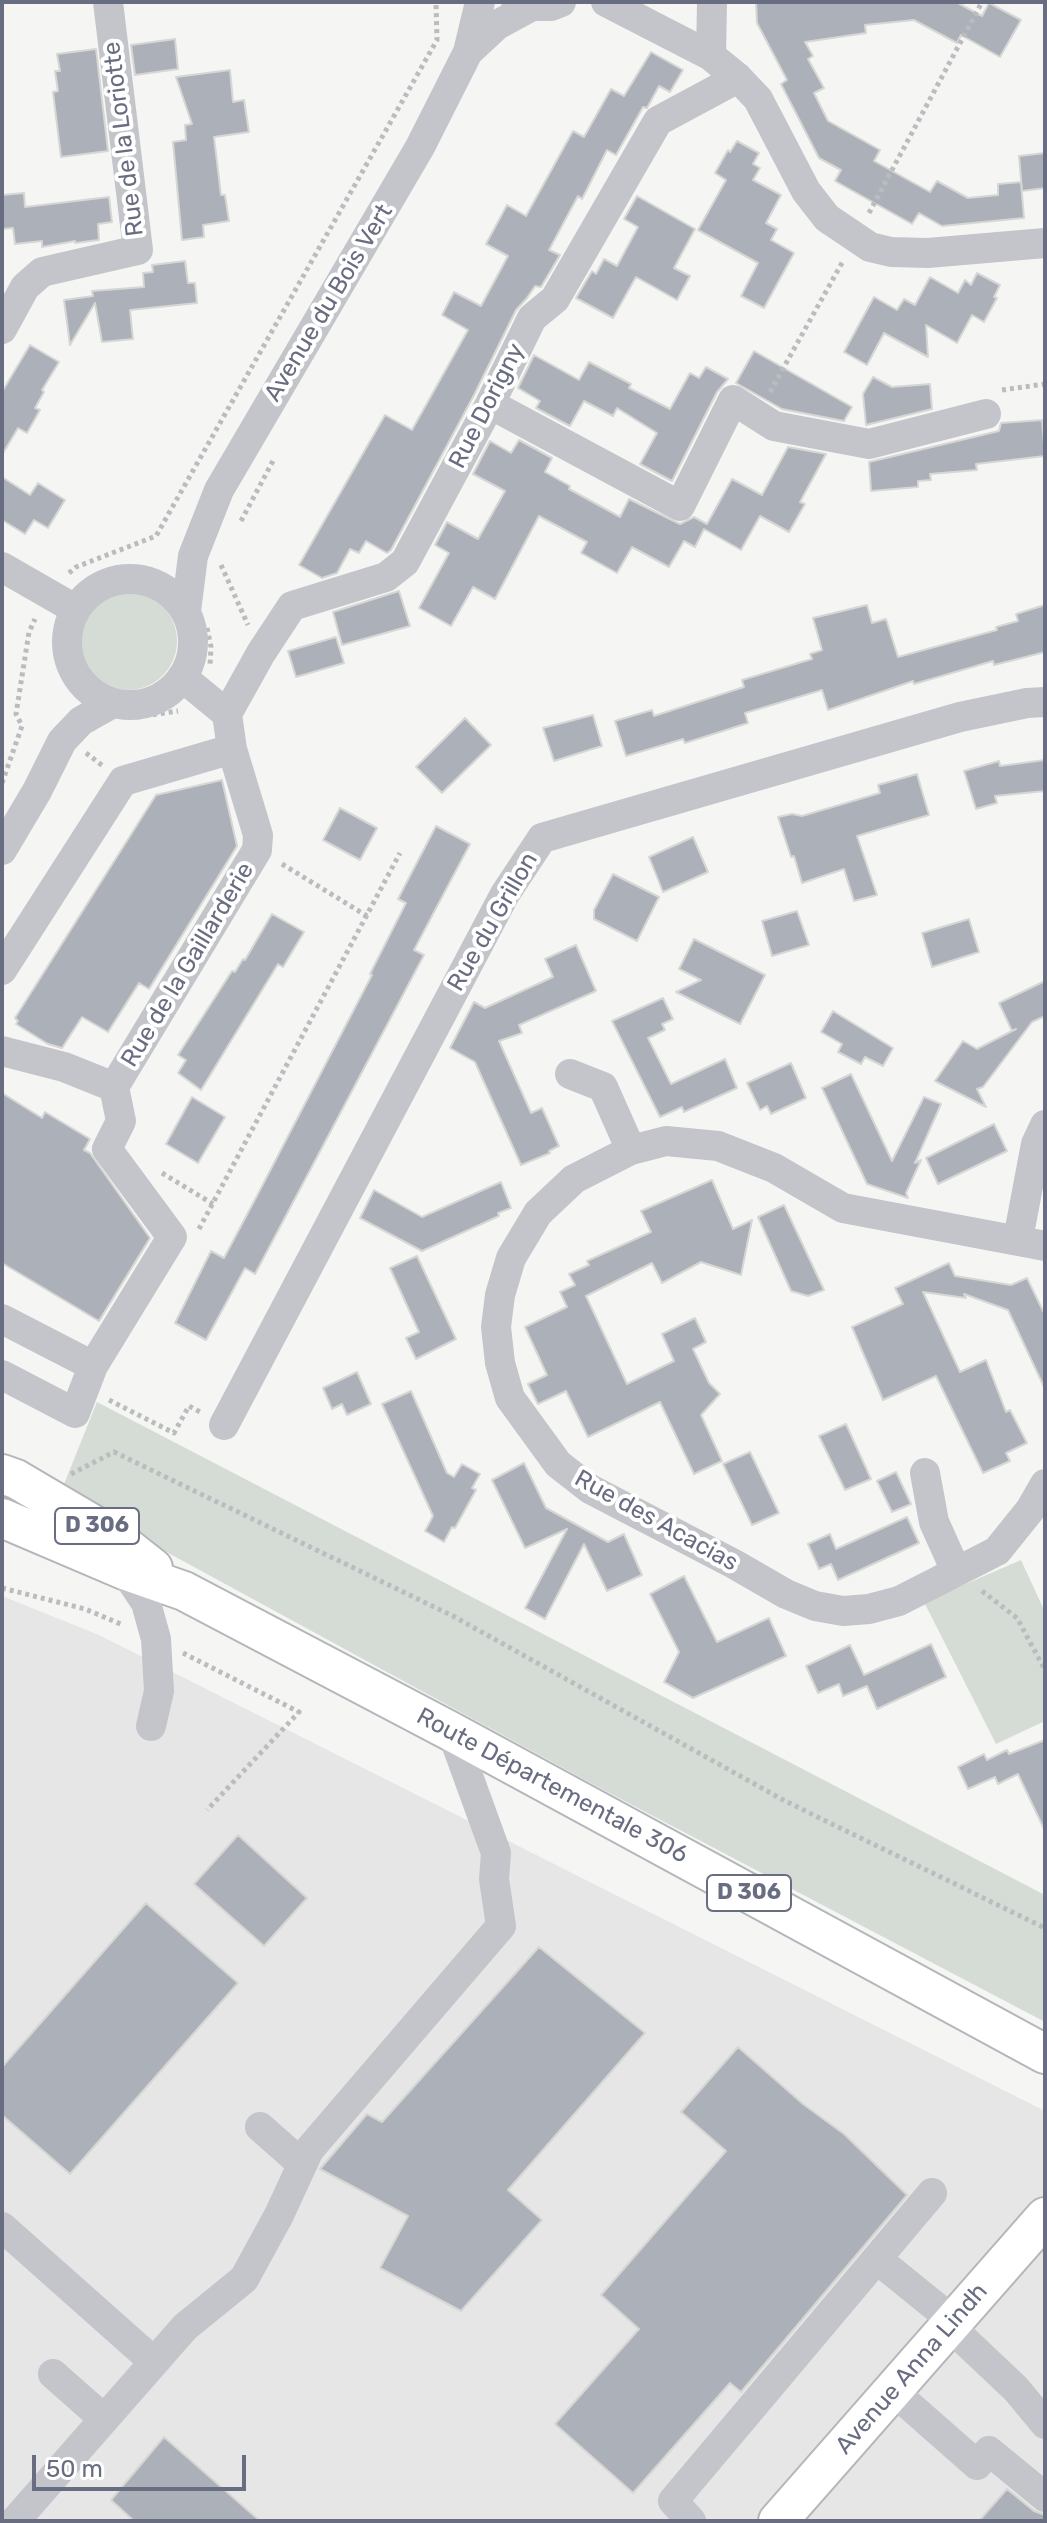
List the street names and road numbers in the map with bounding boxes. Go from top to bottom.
street label: Rue de la Loriotte [98,40,150,238]
street label: Avenue du Bois Vert [259,199,399,407]
street label: Rue Dorigny [443,339,531,473]
street label: Rue du Grillon [442,848,544,996]
street label: Rue de la Gaillarderie [116,858,260,1072]
street label: Rue des Acacias [569,1464,743,1578]
road number: D 306 [55,1508,139,1544]
street label: Route Départementale 306 [411,1702,693,1870]
road number: D 306 [707,1875,791,1911]
street label: Avenue Anna Lindh [830,2278,994,2460]

